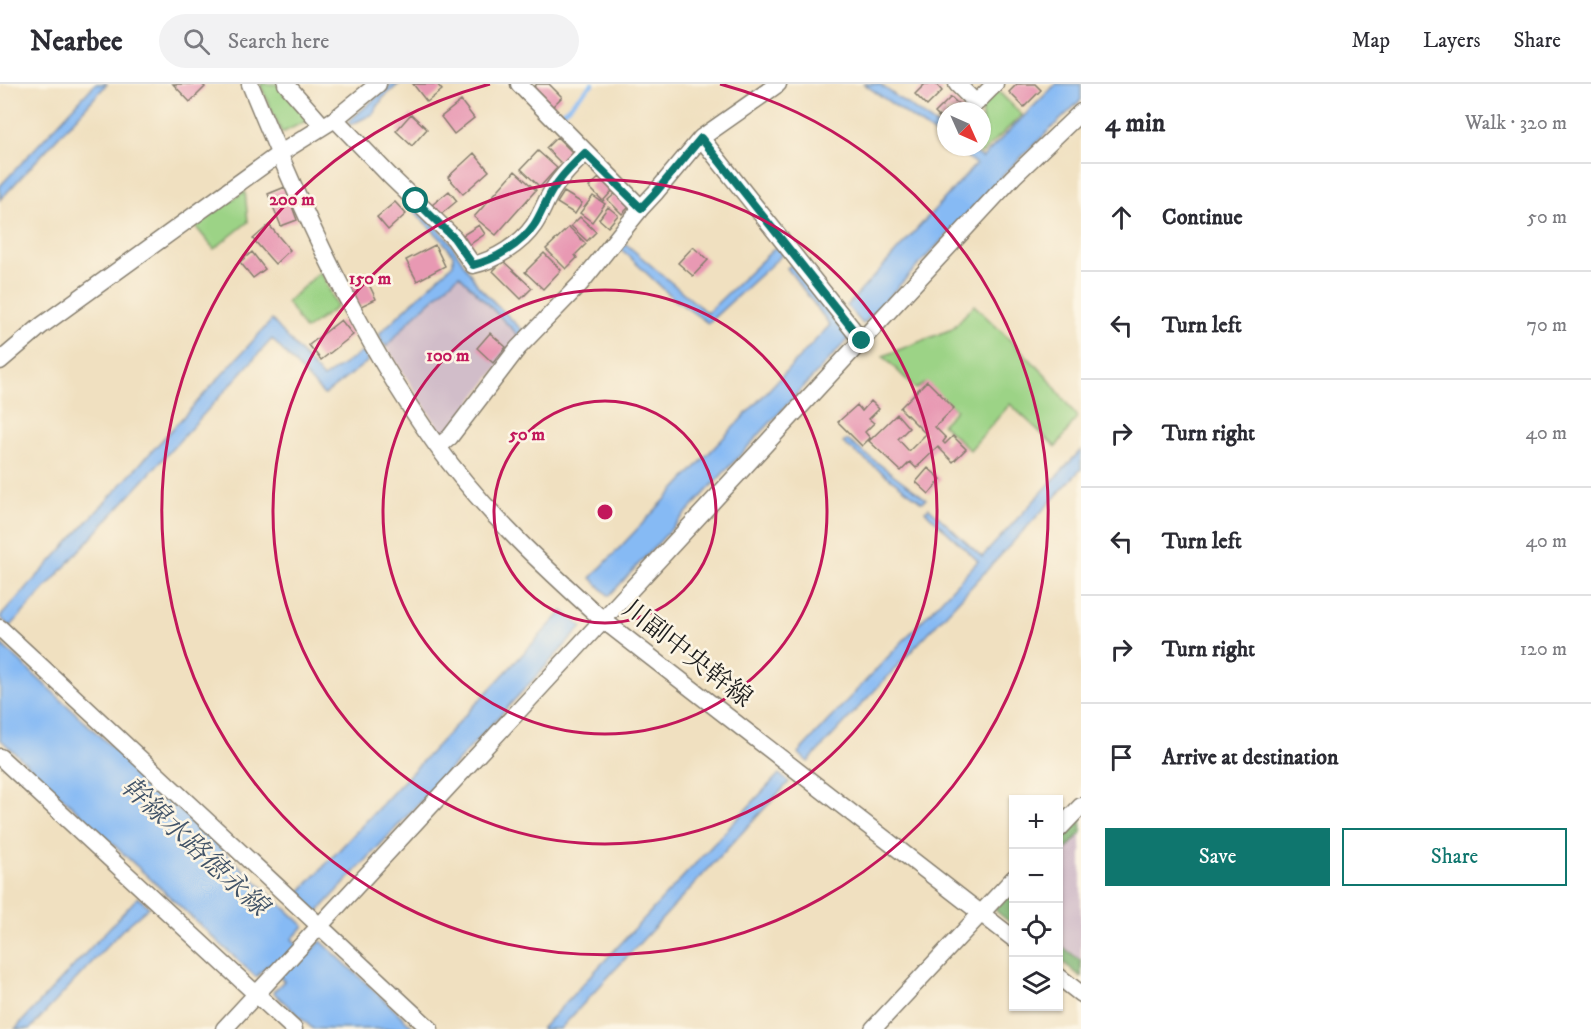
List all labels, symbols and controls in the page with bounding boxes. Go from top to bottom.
search box [159,14,579,68]
text: Nearbee [30,24,123,59]
icon: search [180,25,213,58]
text: Search here [228,28,329,55]
text: Map [1351,28,1390,54]
text: Layers [1423,28,1481,54]
text: Share [1514,28,1561,54]
north arrow [937,102,991,156]
text: 4 min [1105,107,1165,140]
text: Walk · 320 m [1465,111,1567,136]
route start [402,187,428,213]
text: 200 m [269,189,315,211]
icon: ahead [1105,201,1138,234]
text: Continue [1162,204,1243,231]
text: 50 m [1527,205,1567,230]
text: 150 m [349,268,392,290]
icon: left [1105,309,1138,342]
text: Turn left [1162,312,1242,339]
text: 70 m [1526,313,1567,338]
route end [848,327,874,353]
text: 100 m [426,345,470,367]
icon: right [1105,417,1138,450]
text: Turn right [1162,420,1255,447]
text: 40 m [1525,421,1567,446]
text: 50 m [508,424,545,446]
centre of rings [595,502,615,522]
icon: left [1105,525,1138,558]
text: Turn left [1162,528,1242,555]
text: 40 m [1525,529,1567,554]
street label: 川副中央幹線 [615,593,759,715]
icon: right [1105,633,1138,666]
text: Turn right [1162,636,1255,663]
text: 120 m [1520,637,1567,662]
icon: arrive [1105,741,1138,774]
text: Arrive at destination [1162,744,1339,771]
water label: 幹線水路徳永線 [114,770,277,926]
map controls [1009,795,1063,1011]
button: + [1009,795,1063,849]
button: Save [1105,828,1330,886]
button: Share [1342,828,1567,886]
button: − [1009,849,1063,903]
button: locate [1009,903,1063,957]
button: layers [1009,957,1063,1011]

